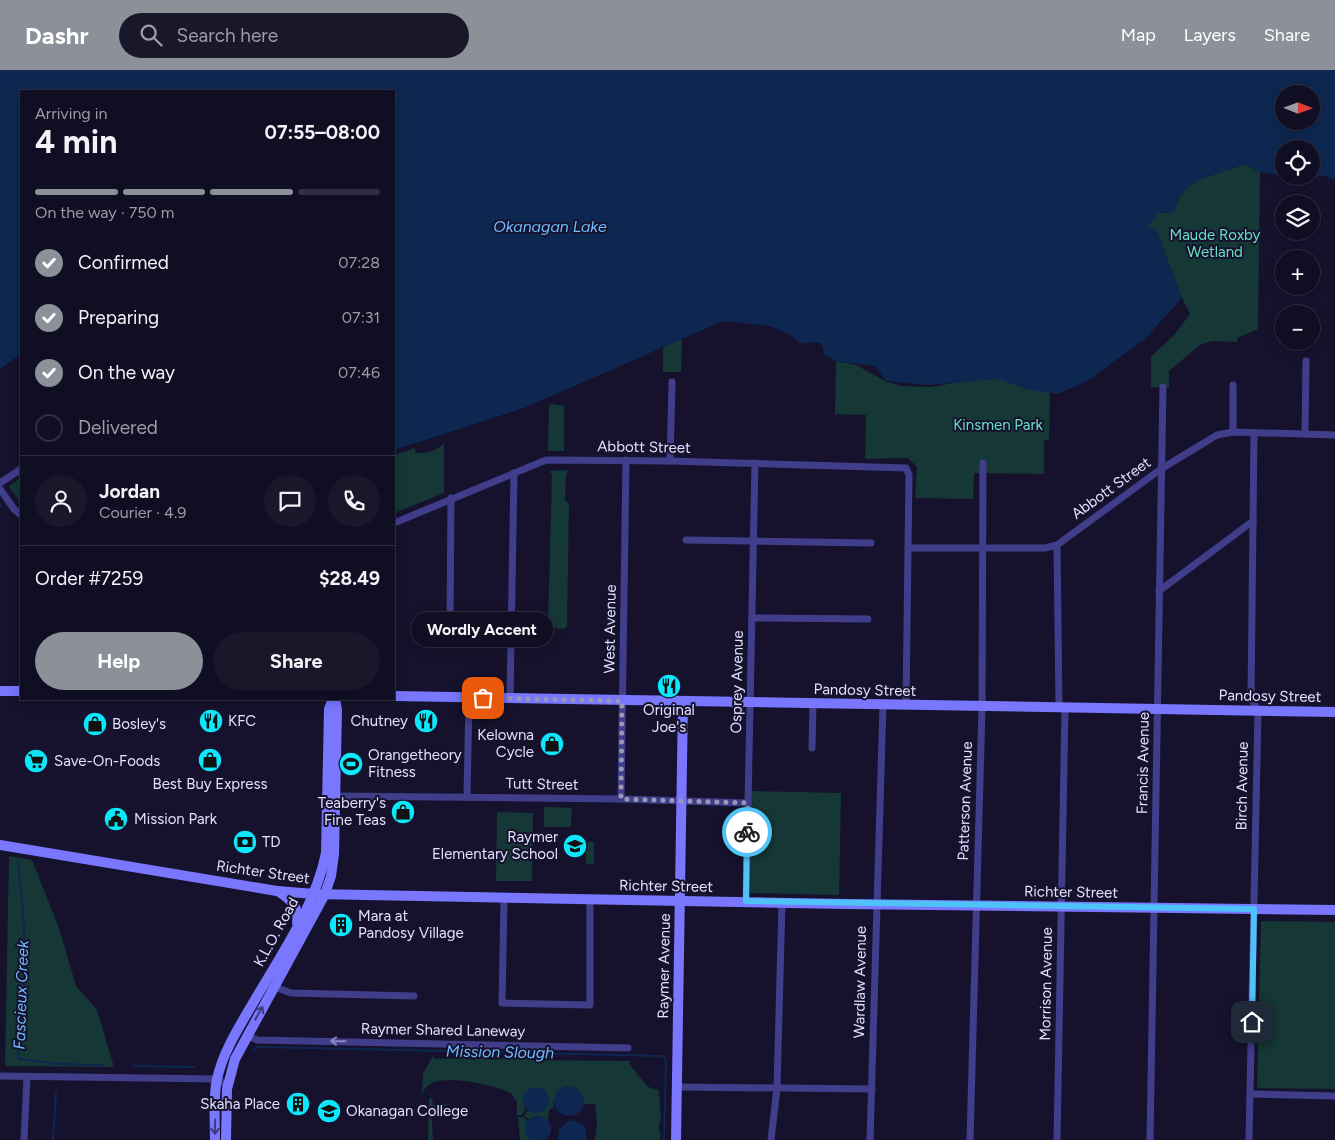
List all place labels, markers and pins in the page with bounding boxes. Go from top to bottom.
callout: Wordly Accent [412,613,554,648]
restaurant icon: Original Joe's [656,673,682,699]
pin [462,677,504,719]
place label: Original Joe's [643,701,695,736]
restaurant icon: KFC [198,708,224,734]
restaurant icon: Chutney [413,708,439,734]
shop icon: Bosley's [82,711,108,737]
place label: KFC [228,712,256,730]
place label: Chutney [351,712,408,730]
place label: Bosley's [112,715,166,733]
place label: Kelowna Cycle [477,726,534,761]
shop icon: Kelowna Cycle [539,731,565,757]
place label: Orangetheory Fitness [368,746,462,781]
shop icon: Best Buy Express [197,747,223,773]
supermarket icon: Save-On-Foods [23,748,49,774]
sports icon: Orangetheory Fitness [338,751,364,777]
place label: Save-On-Foods [54,752,160,770]
place label: Best Buy Express [153,775,267,793]
place label: Teaberry's Fine Teas [318,794,386,829]
shop icon: Teaberry's Fine Teas [390,799,416,825]
public building icon: Mission Park [103,806,129,832]
place label: Mission Park [134,810,218,828]
place label: Raymer Elementary School [432,828,558,863]
bank icon: TD [232,829,258,855]
place label: TD [262,833,281,851]
school or university icon: Raymer Elementary School [562,833,588,859]
place label: Mara at Pandosy Village [358,907,464,942]
building icon: Mara at Pandosy Village [328,912,354,938]
pin [1231,1001,1273,1043]
building icon: Skaha Place [285,1091,311,1117]
place label: Skaha Place [200,1095,280,1113]
school or university icon: Okanagan College [316,1098,342,1124]
place label: Okanagan College [346,1102,468,1120]

